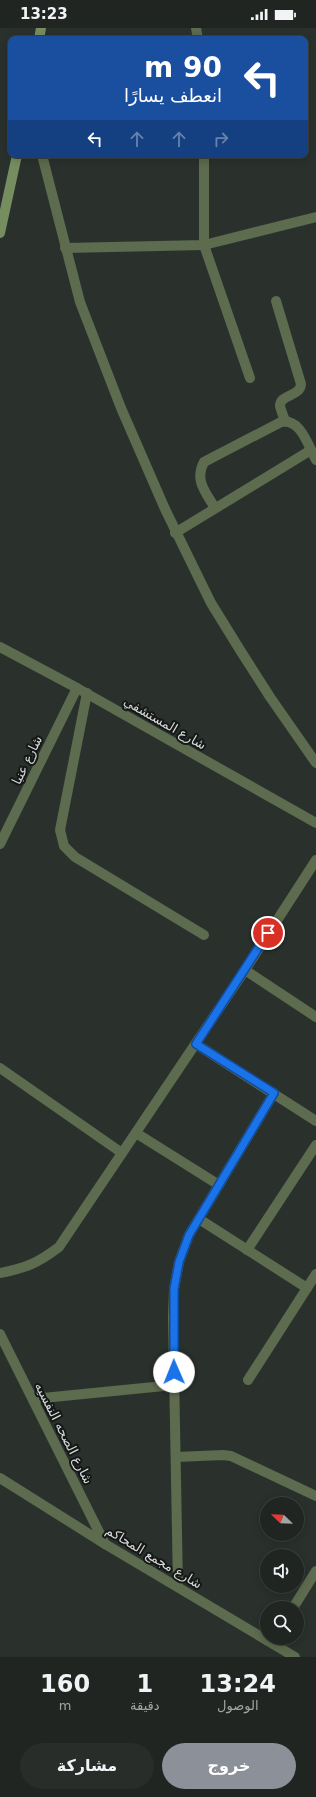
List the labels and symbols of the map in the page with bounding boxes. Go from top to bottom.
street label: شارع المستشفي [121,693,209,754]
street label: شارع عنبا [9,733,46,787]
pin [251,916,285,950]
position arrow [153,1351,195,1393]
street label: شارع الصحه النفسيه [31,1380,96,1487]
north arrow [260,1497,304,1541]
street label: شارع مجمع المحاكم [103,1522,205,1592]

